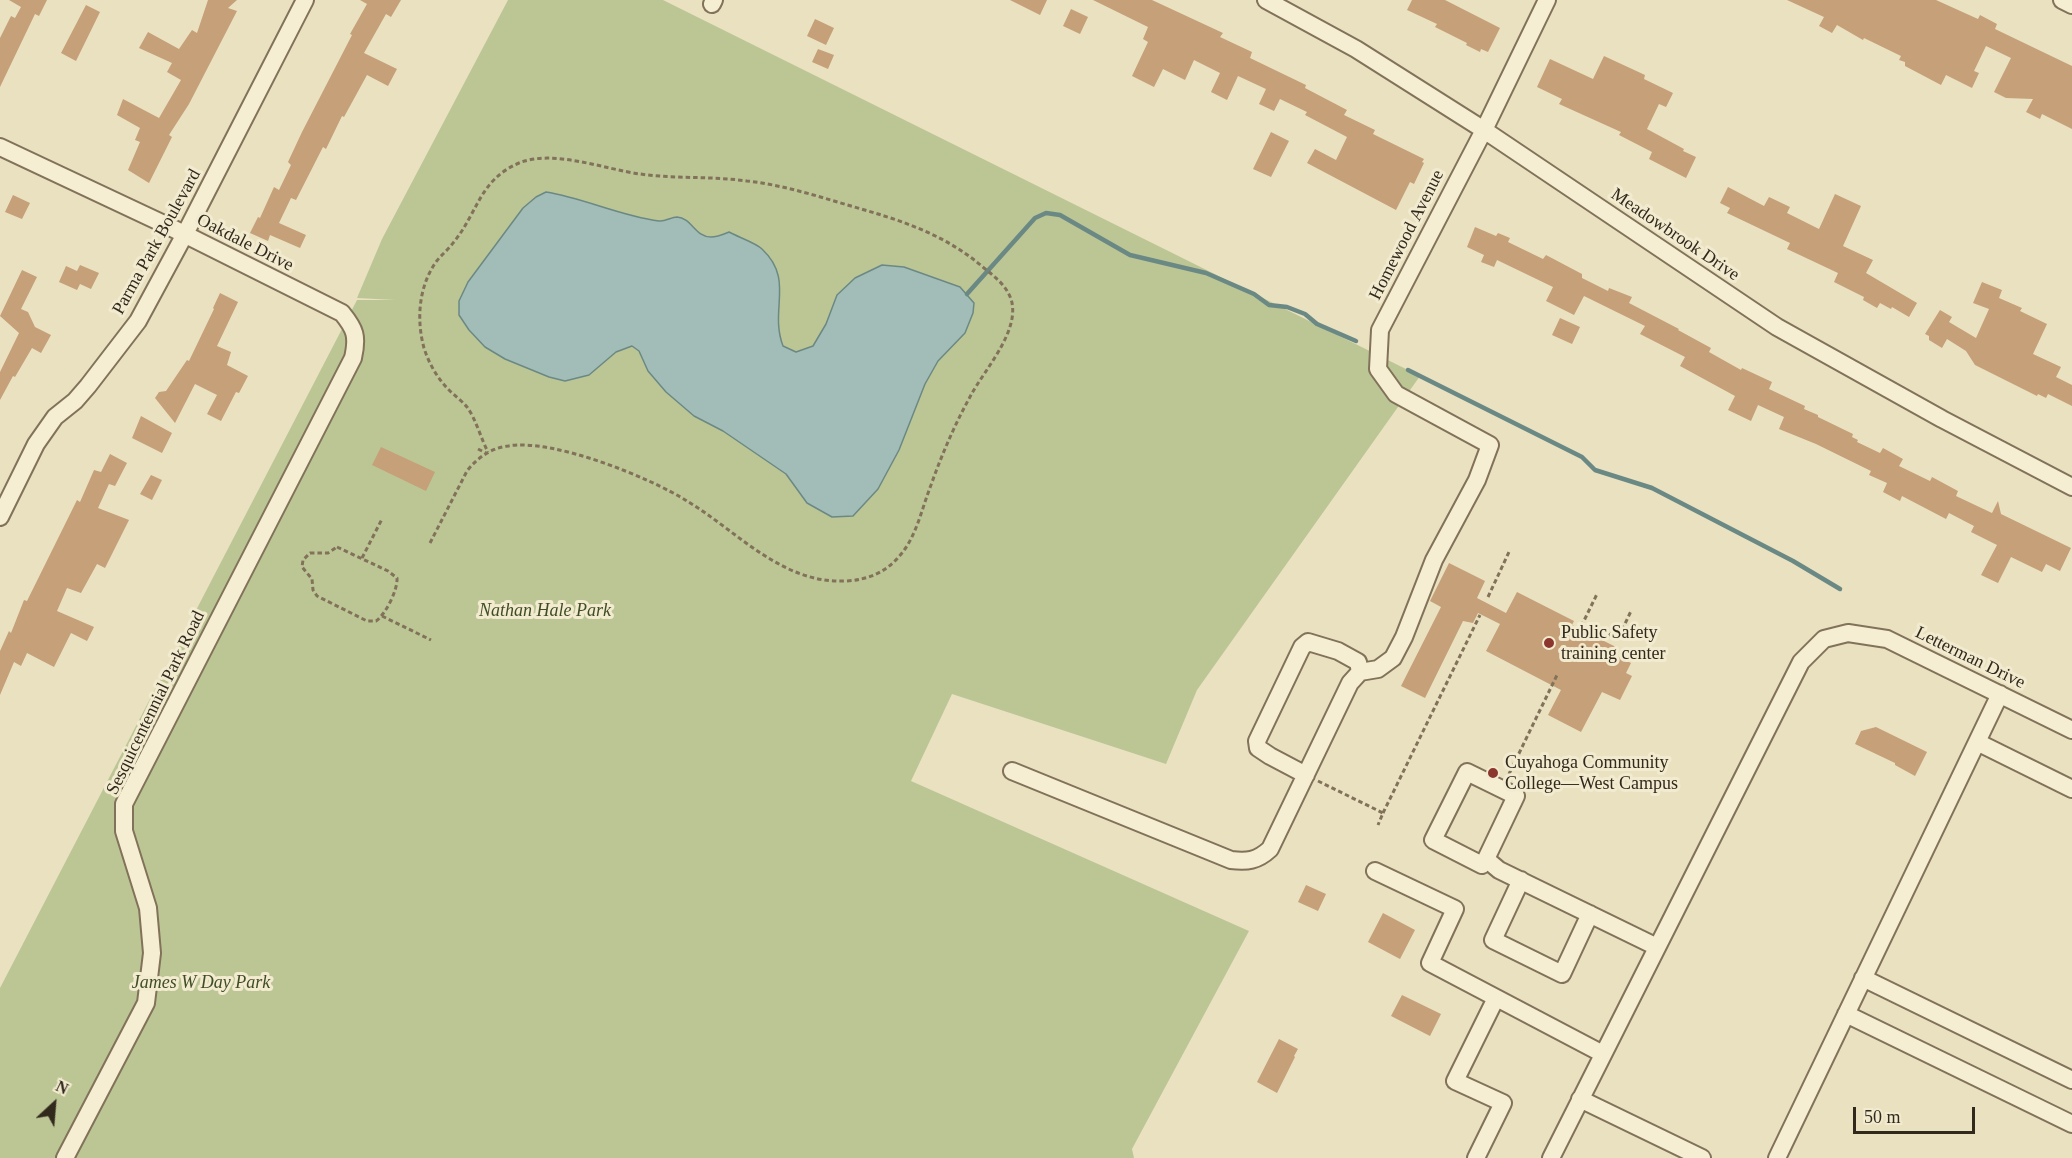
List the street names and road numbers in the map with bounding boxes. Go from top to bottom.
street label: Parma Park Boulevard [108,166,206,318]
street label: Homewood Avenue [1365,166,1449,304]
street label: Meadowbrook Drive [1607,184,1743,286]
street label: Oakdale Drive [193,209,297,277]
street label: Sesquicentennial Park Road [102,608,210,798]
street label: Letterman Drive [1912,622,2028,694]

